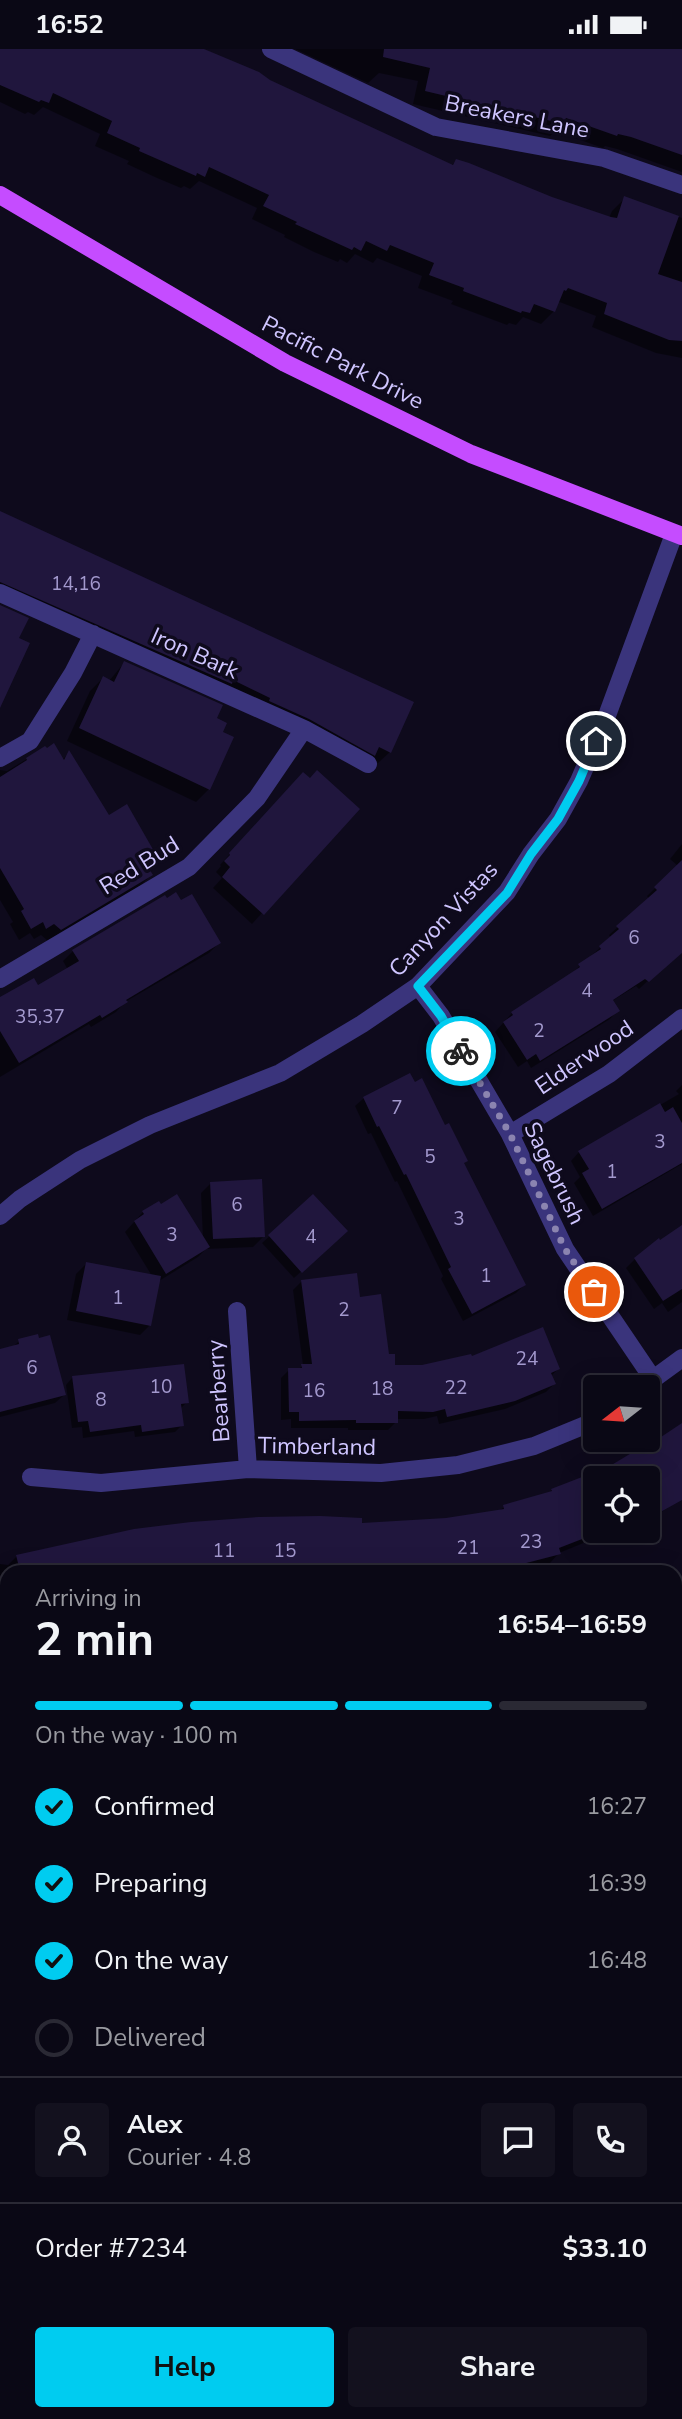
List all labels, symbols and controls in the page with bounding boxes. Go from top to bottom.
text: 16:52 [35,7,104,42]
street label: Breakers Lane [442,87,592,146]
street label: Pacific Park Drive [256,308,429,417]
house number: 14,16 [51,571,101,597]
street label: Iron Bark [146,620,244,687]
pin [566,711,626,771]
icon: home [577,722,615,760]
street label: Red Bud [94,829,185,902]
street label: Canyon Vistas [382,855,505,984]
house number: 6 [628,925,640,951]
house number: 4 [581,978,593,1004]
house number: 35,37 [15,1004,65,1030]
street label: Elderwood [529,1013,640,1102]
courier [426,1016,496,1086]
house number: 2 [533,1018,545,1044]
icon: bike [442,1032,480,1070]
house number: 7 [391,1095,403,1121]
street label: Sagebrush [516,1117,593,1230]
house number: 3 [654,1129,666,1155]
house number: 5 [424,1144,436,1170]
house number: 1 [606,1159,618,1185]
house number: 6 [231,1192,243,1218]
house number: 3 [453,1206,465,1232]
house number: 3 [166,1222,178,1248]
house number: 4 [305,1224,317,1250]
pin [564,1262,624,1322]
house number: 1 [480,1263,492,1289]
icon: bag [575,1273,613,1311]
house number: 1 [112,1285,124,1311]
house number: 2 [338,1297,350,1323]
street label: Bearberry [199,1338,238,1443]
house number: 24 [516,1346,538,1372]
house number: 6 [26,1355,38,1381]
house number: 10 [150,1374,172,1400]
house number: 22 [445,1375,467,1401]
north arrow [583,1375,660,1453]
map controls [583,1375,660,1543]
house number: 18 [371,1376,393,1402]
house number: 16 [303,1378,325,1404]
house number: 8 [95,1387,107,1413]
street label: Timberland [258,1430,376,1463]
button: locate [583,1466,660,1543]
house number: 23 [520,1529,542,1555]
house number: 21 [457,1535,479,1561]
house number: 11 [213,1538,235,1564]
house number: 15 [274,1538,296,1564]
text: Arriving in [35,1583,142,1614]
text: 16:54–16:59 [496,1607,647,1642]
text: 2 min [35,1608,154,1671]
text: On the way · 100 m [35,1720,238,1751]
icon: check [35,1788,73,1826]
text: Confirmed [94,1789,215,1824]
text: 16:27 [587,1791,647,1822]
icon: check [35,1865,73,1903]
text: Preparing [94,1866,207,1901]
text: 16:39 [587,1868,647,1899]
icon: check [35,1942,73,1980]
text: On the way [94,1943,228,1978]
text: 16:48 [587,1945,647,1976]
text: Delivered [94,2020,206,2055]
button: person [35,2103,109,2177]
button: chat [481,2103,555,2177]
button: phone [573,2103,647,2177]
text: Alex [127,2107,183,2142]
text: Courier · 4.8 [127,2142,251,2173]
text: Order #7234 [35,2231,187,2266]
text: $33.10 [563,2231,647,2266]
button: Help [35,2327,334,2407]
button: Share [348,2327,647,2407]

